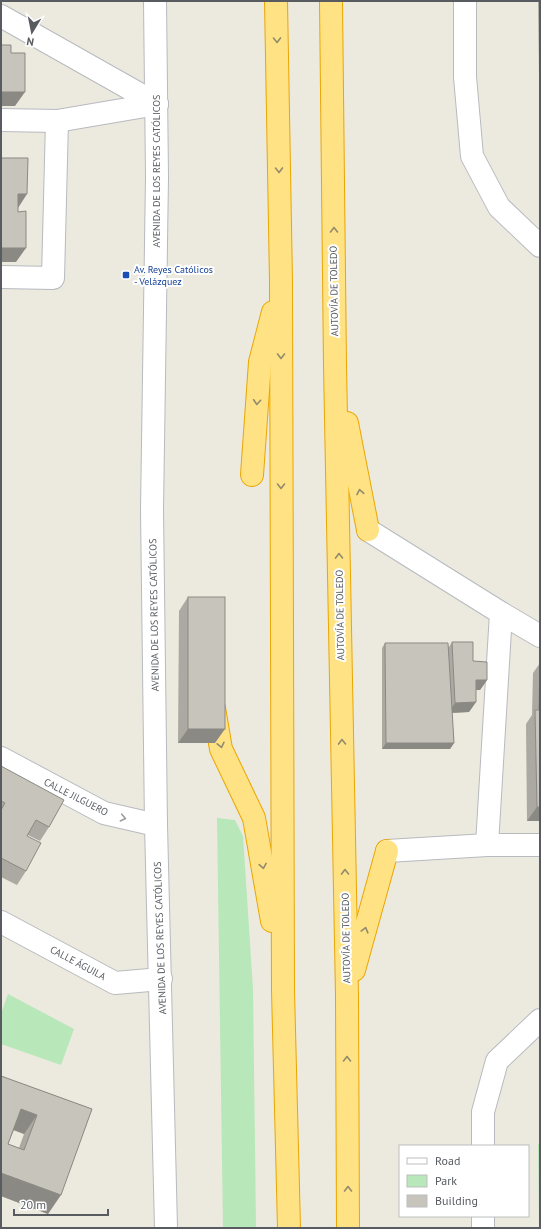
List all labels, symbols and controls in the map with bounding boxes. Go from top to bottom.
north arrow [12,12,52,52]
text: N [25,34,35,49]
one-way arrow [273,37,281,43]
street label: AVENIDA DE LOS REYES CATÓLICOS [150,95,163,247]
one-way arrow [275,167,283,173]
one-way arrow [330,227,338,233]
street label: AUTOVÍA DE TOLEDO [327,245,341,337]
place label: Av. Reyes Católicos - Velázquez [134,263,213,288]
marker: Av. Reyes Católicos - Velázquez [121,270,131,280]
one-way arrow [277,353,285,359]
one-way arrow [253,399,262,405]
one-way arrow [277,483,285,489]
one-way arrow [356,488,365,495]
street label: AVENIDA DE LOS REYES CATÓLICOS [146,538,162,692]
one-way arrow [335,553,343,559]
street label: AUTOVÍA DE TOLEDO [333,569,347,661]
one-way arrow [338,739,347,745]
one-way arrow [216,742,224,748]
street label: CALLE JILGUERO [42,775,110,819]
one-way arrow [120,813,127,821]
street label: AVENIDA DE LOS REYES CATÓLICOS [151,861,169,1015]
one-way arrow [258,863,267,869]
one-way arrow [341,869,349,875]
street label: AUTOVÍA DE TOLEDO [339,892,353,984]
one-way arrow [360,927,369,934]
street label: CALLE ÁGUILA [48,943,108,983]
one-way arrow [343,1056,351,1062]
legend [399,1145,529,1217]
text: Road [435,1153,460,1168]
text: Park [435,1173,457,1188]
one-way arrow [344,1186,352,1192]
scale bar [14,1191,108,1217]
text: Building [435,1193,478,1208]
text: 20 m [20,1197,46,1212]

